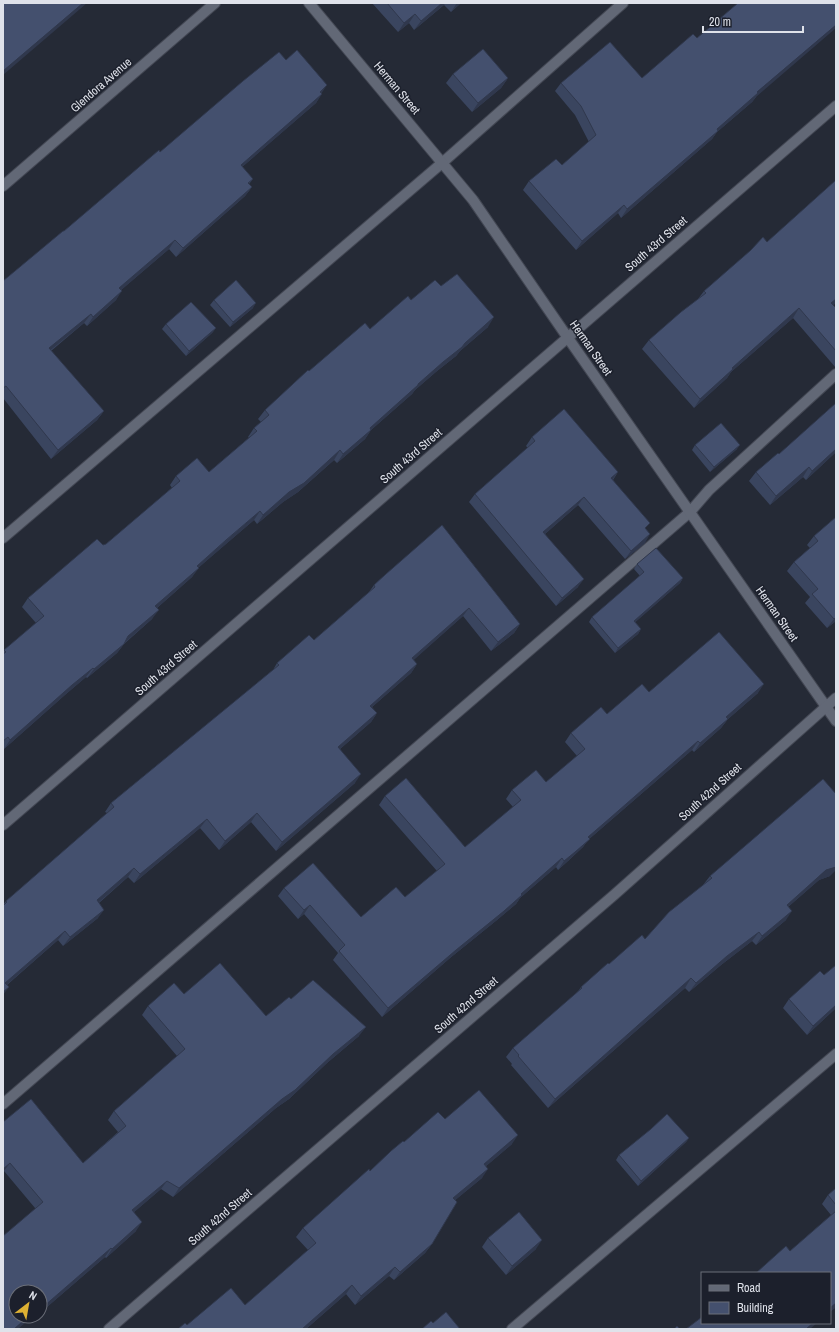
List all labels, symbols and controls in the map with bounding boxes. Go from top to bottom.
scale bar [703,8,803,34]
text: 20 m [709,14,731,30]
street label: Glendora Avenue [67,54,135,116]
street label: Herman Street [370,58,424,118]
street label: South 43rd Street [622,212,691,275]
street label: Herman Street [566,317,616,379]
street label: South 43rd Street [377,424,446,487]
street label: Herman Street [752,583,802,645]
street label: South 43rd Street [132,636,201,699]
street label: South 42nd Street [675,759,745,824]
street label: South 42nd Street [431,973,501,1037]
street label: South 42nd Street [185,1185,255,1249]
legend [701,1272,831,1324]
text: Road [737,1280,761,1296]
north arrow [8,1284,48,1324]
text: N [27,1288,40,1303]
text: Building [737,1300,774,1316]

